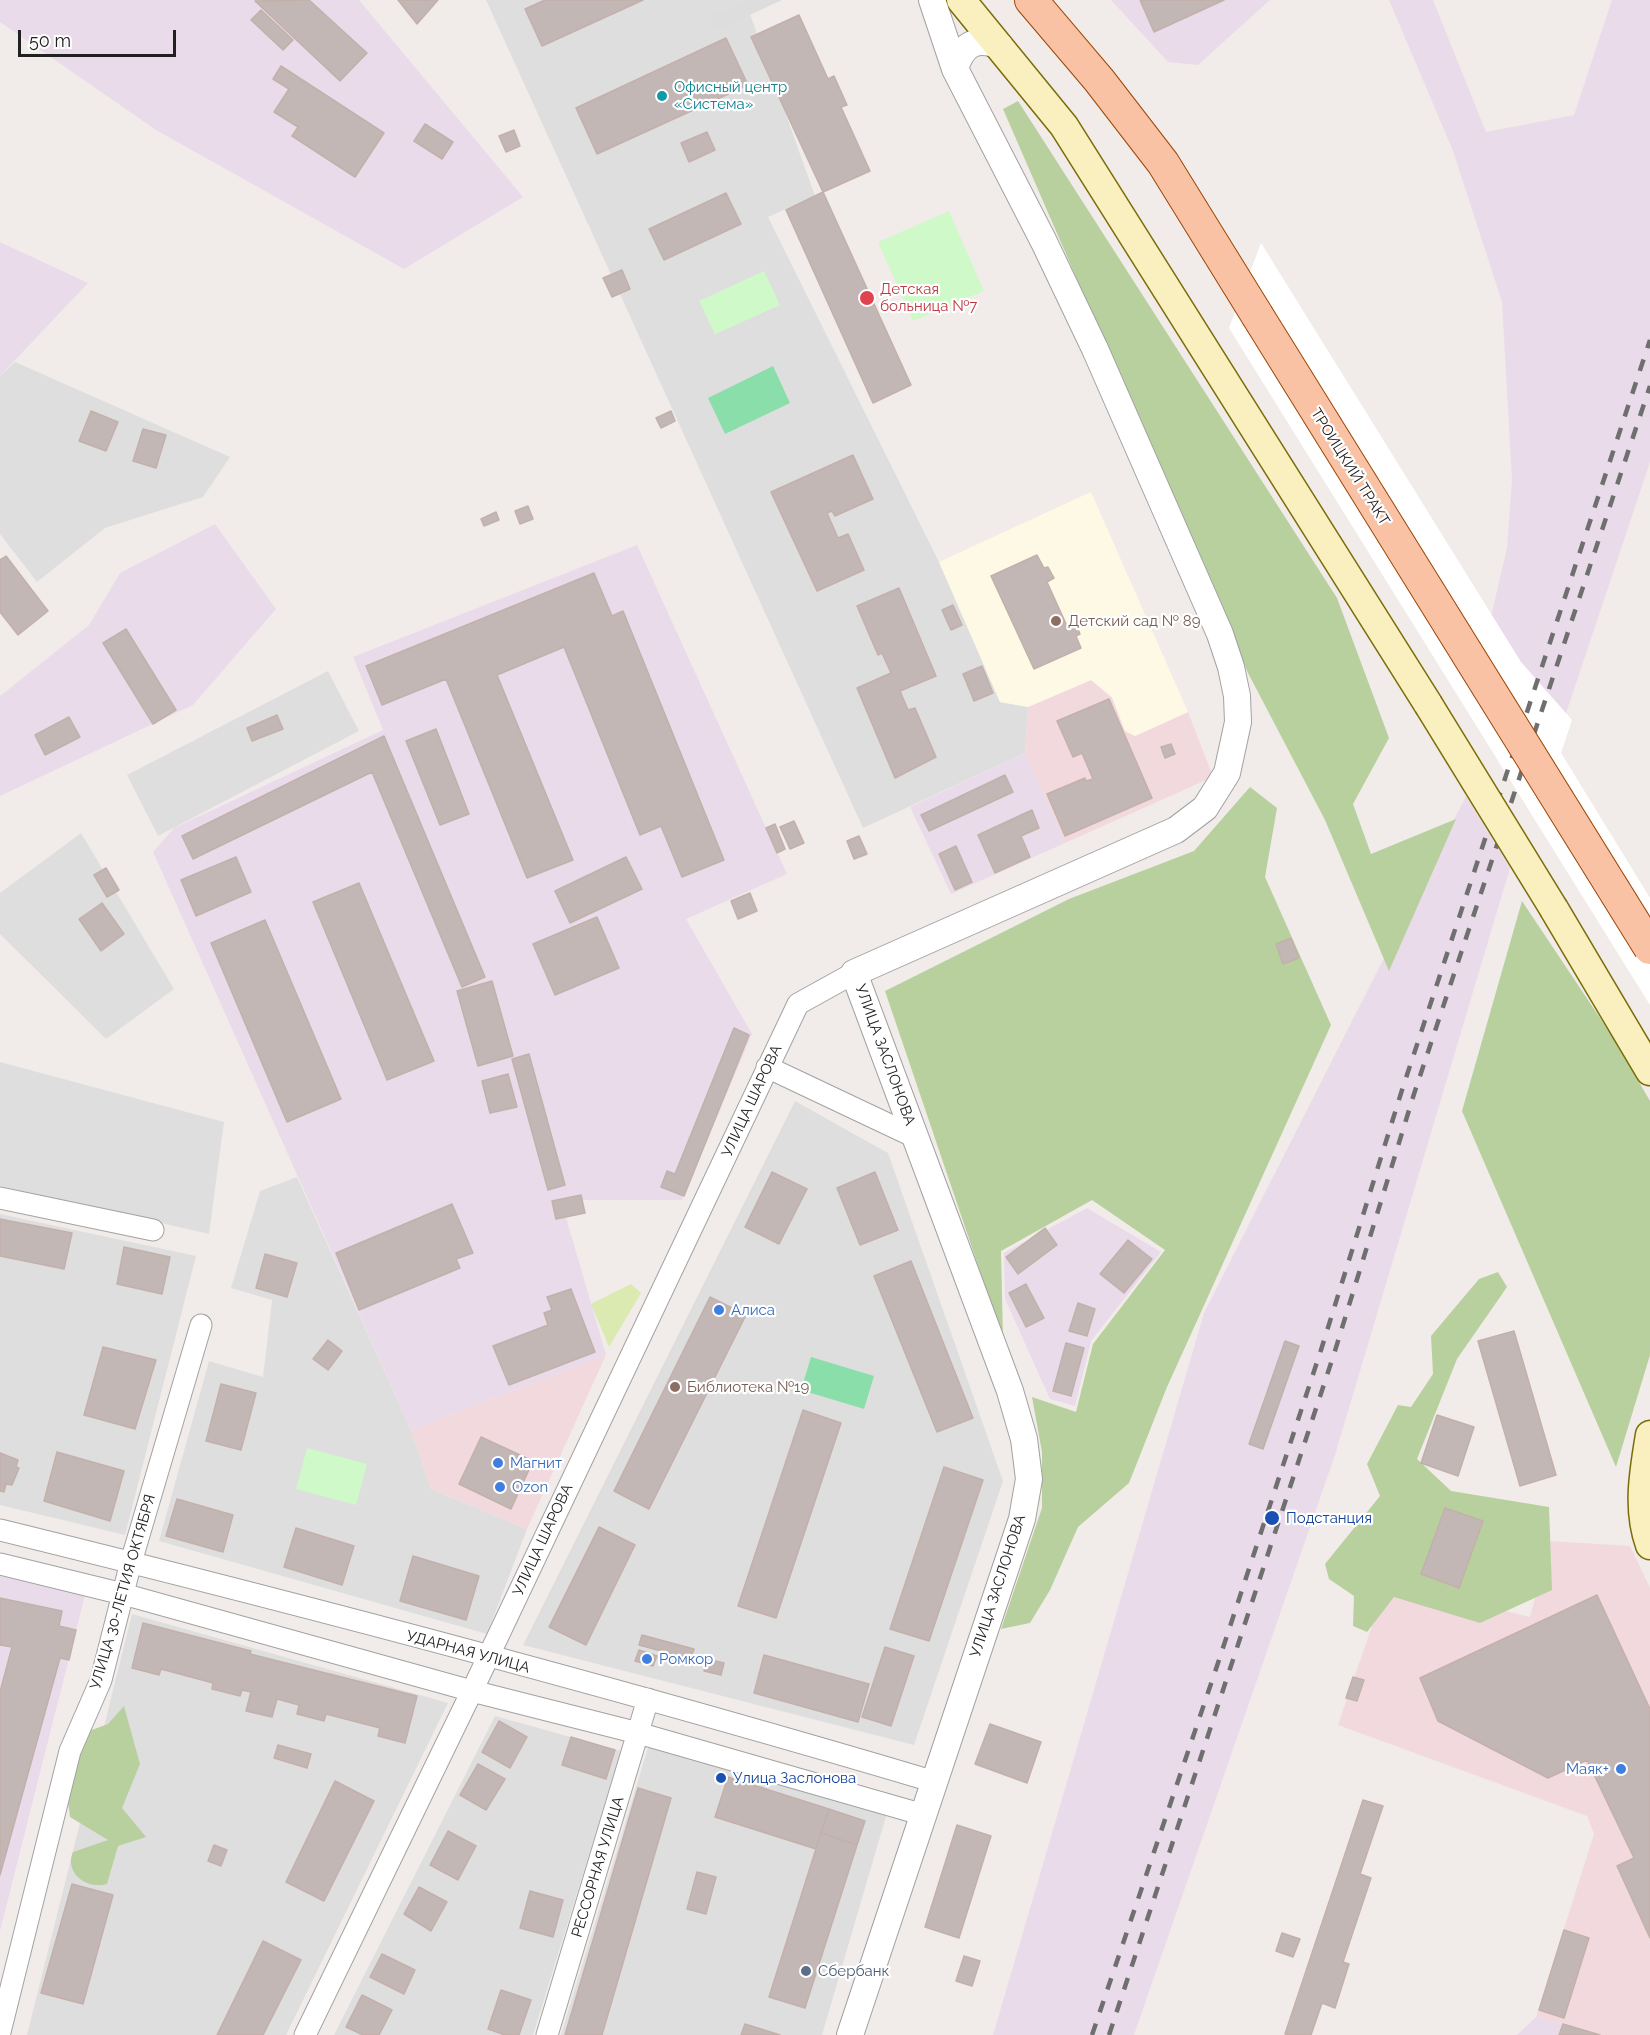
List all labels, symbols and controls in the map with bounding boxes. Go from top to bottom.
scale bar [21,18,178,56]
text: 50 m [29,30,71,51]
place label: Офисный центр «Система» [674,78,787,113]
marker: Офисный центр «Система» [655,89,669,103]
place label: Детская больница №7 [880,280,977,315]
marker: Детская больница №7 [858,289,876,307]
street label: ТРОИЦКИЙ ТРАКТ [1307,405,1393,529]
place label: Детский сад № 89 [1068,612,1200,630]
marker: Детский сад № 89 [1049,614,1063,628]
street label: УЛИЦА ЗАСЛОНОВА [851,982,919,1128]
street label: УЛИЦА ШАРОВА [718,1042,786,1160]
place label: Алиса [731,1301,775,1319]
marker: Алиса [712,1303,726,1317]
place label: Библиотека №19 [687,1378,809,1396]
marker: Библиотека №19 [668,1380,682,1394]
place label: Магнит [510,1454,562,1472]
marker: Магнит [491,1456,505,1470]
place label: Ozon [512,1478,548,1496]
marker: Ozon [493,1480,507,1494]
street label: УЛИЦА ШАРОВА [509,1481,577,1599]
street label: УЛИЦА 30-ЛЕТИЯ ОКТЯБРЯ [87,1492,159,1692]
marker: Подстанция [1263,1509,1281,1527]
place label: Подстанция [1286,1509,1372,1527]
street label: УЛИЦА ЗАСЛОНОВА [966,1512,1030,1660]
street label: УДАРНАЯ УЛИЦА [404,1627,532,1677]
place label: Ромкор [659,1650,713,1668]
marker: Ромкор [640,1652,654,1666]
place label: Маяк+ [1566,1760,1609,1778]
marker: Маяк+ [1614,1762,1628,1776]
place label: Улица Заслонова [733,1769,856,1787]
marker: Улица Заслонова [714,1771,728,1785]
street label: РЕССОРНАЯ УЛИЦА [568,1794,628,1940]
place label: Сбербанк [818,1962,889,1980]
marker: Сбербанк [799,1964,813,1978]

